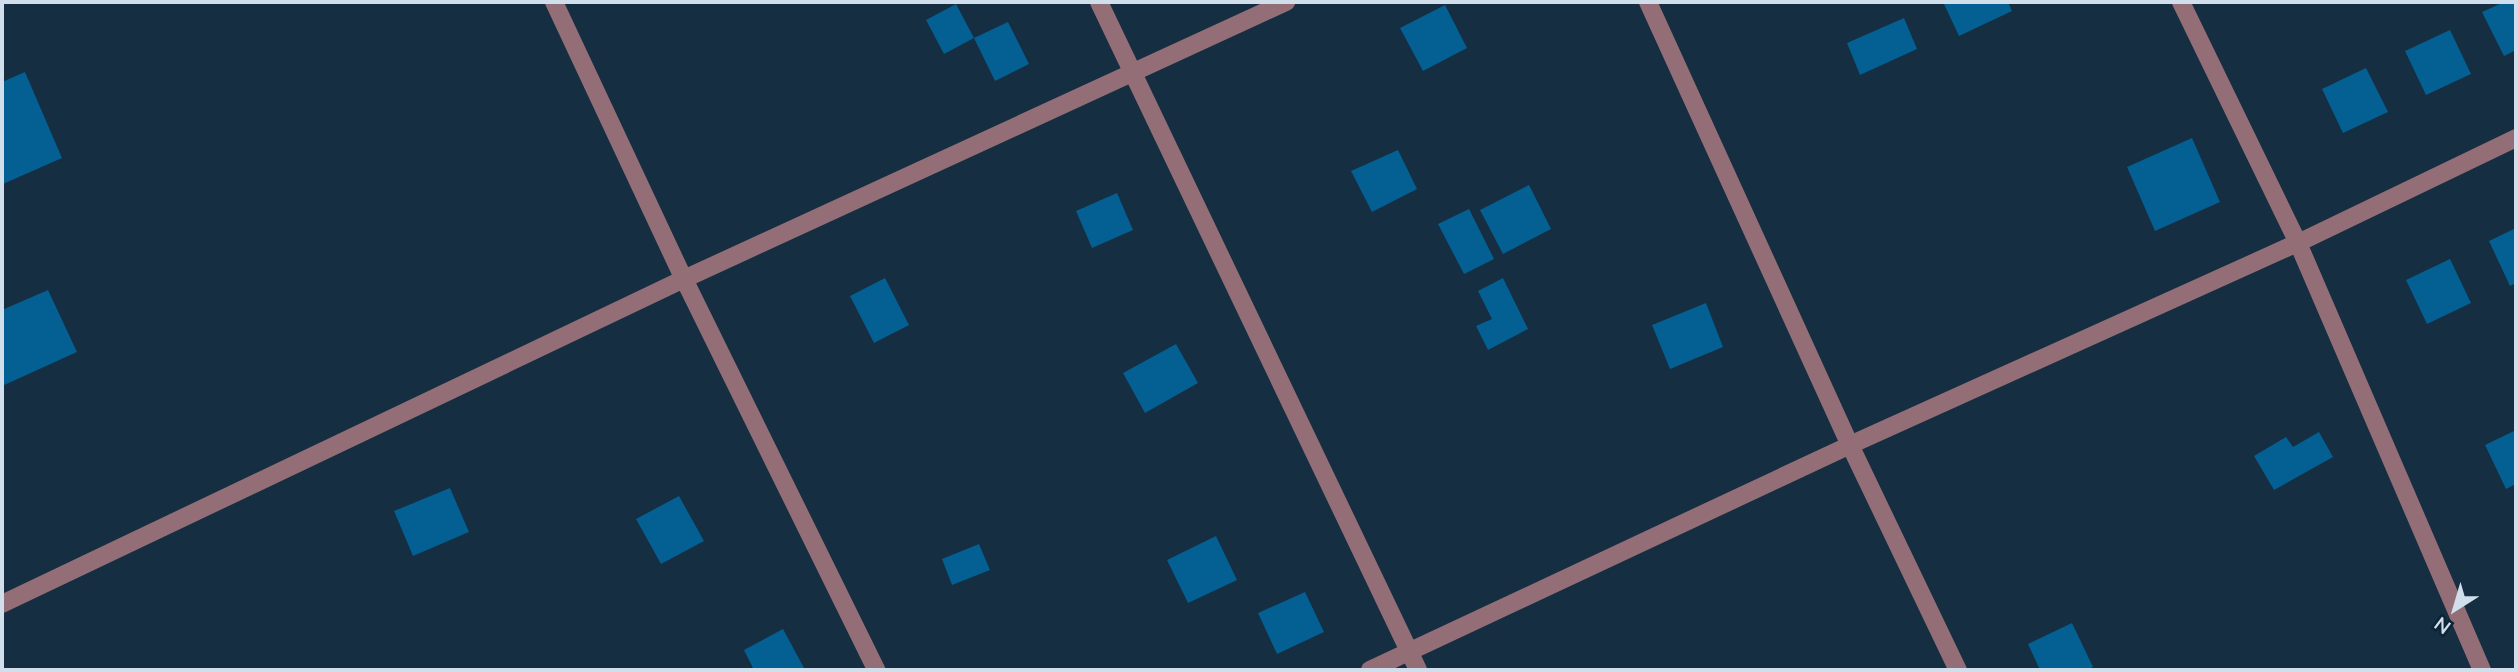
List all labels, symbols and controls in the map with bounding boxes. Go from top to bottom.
north arrow [2420,574,2490,644]
text: N [2429,612,2455,640]

